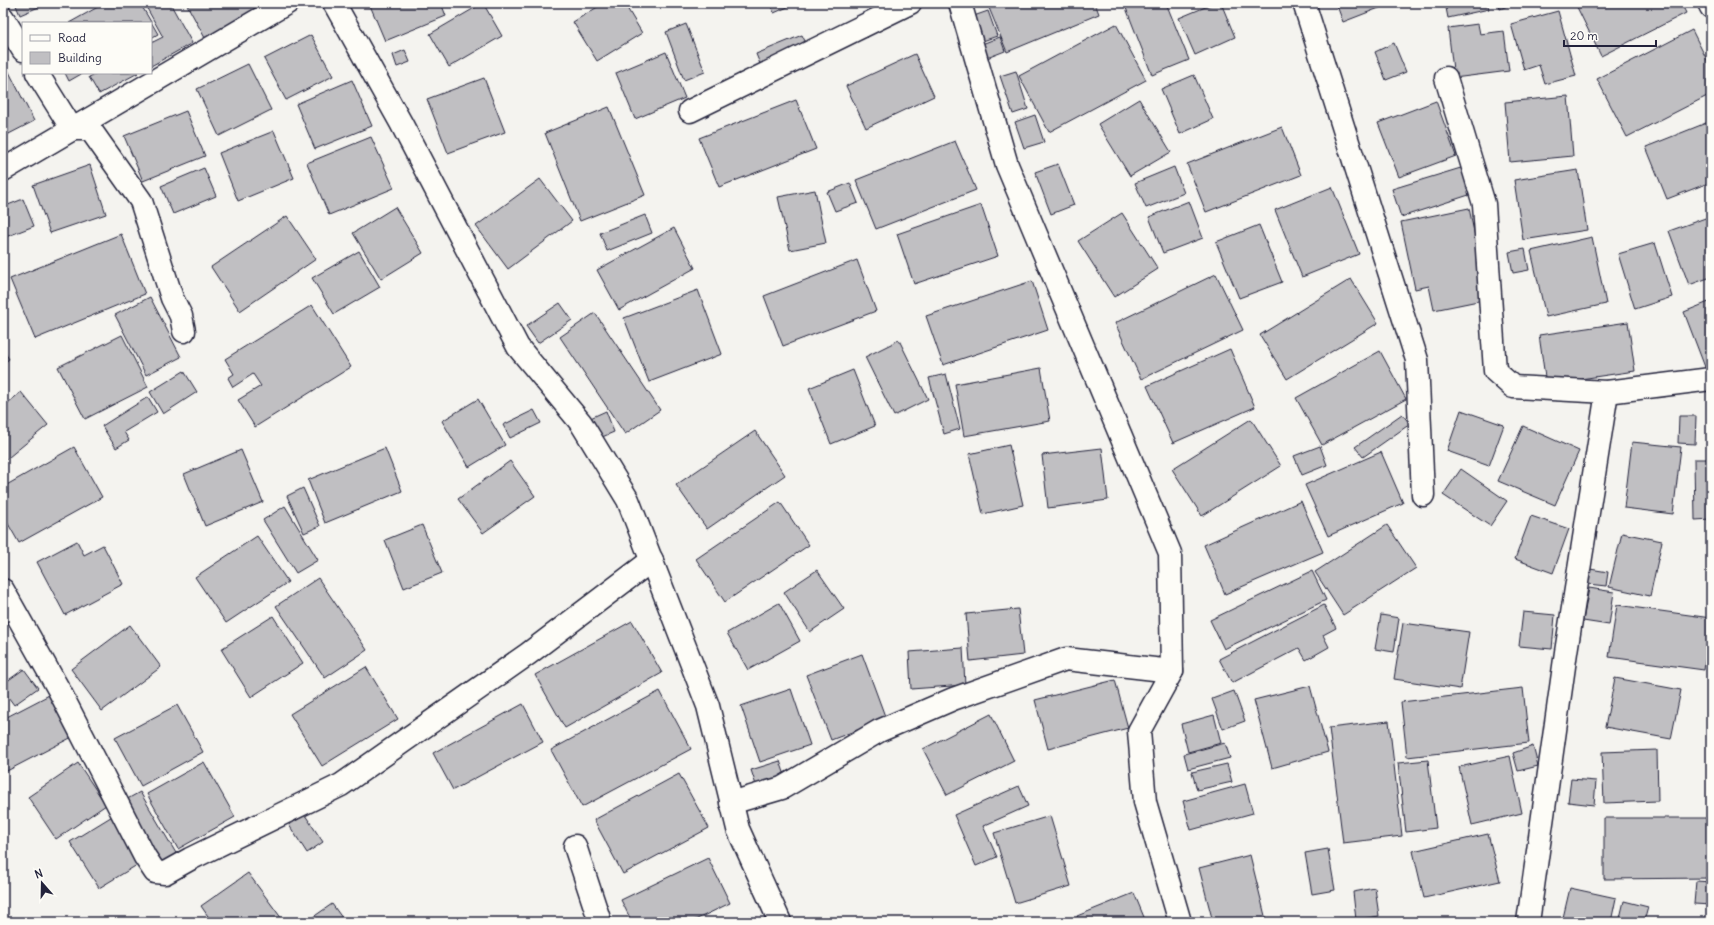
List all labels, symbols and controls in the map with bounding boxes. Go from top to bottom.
legend [22,22,152,74]
scale bar [1564,22,1656,48]
text: 20 m [1570,28,1598,43]
text: Road [58,30,86,45]
text: Building [58,50,102,65]
north arrow [22,863,62,903]
text: N [33,866,45,881]

